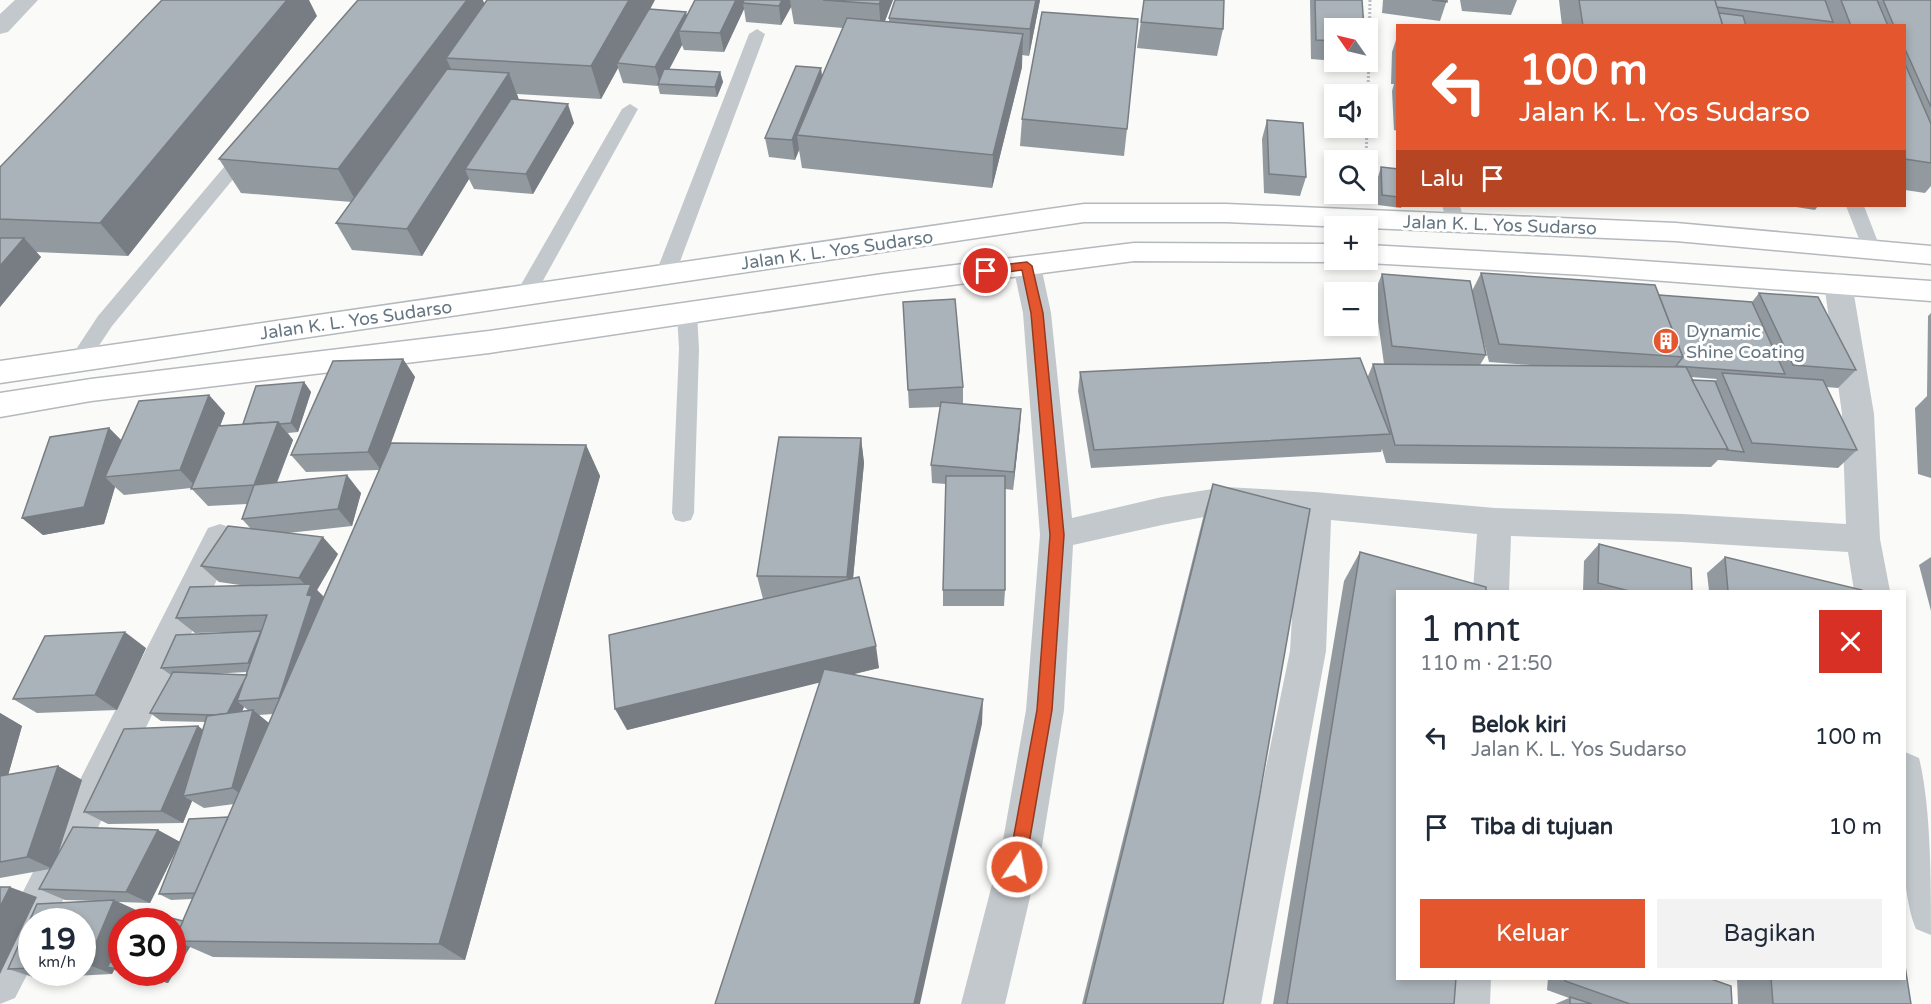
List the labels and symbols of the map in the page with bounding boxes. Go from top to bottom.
north arrow [1324,18,1378,72]
street label: Jalan K. L. Yos Sudarso [1403,211,1597,239]
street label: Jalan K. L. Yos Sudarso [739,226,935,274]
pin [960,245,1011,296]
street label: Jalan K. L. Yos Sudarso [258,296,454,344]
place label: Dynamic Shine Coating [1686,320,1805,363]
building icon: Dynamic Shine Coating [1651,326,1681,356]
position arrow [985,835,1049,899]
speed limit sign: 30 [108,908,186,986]

